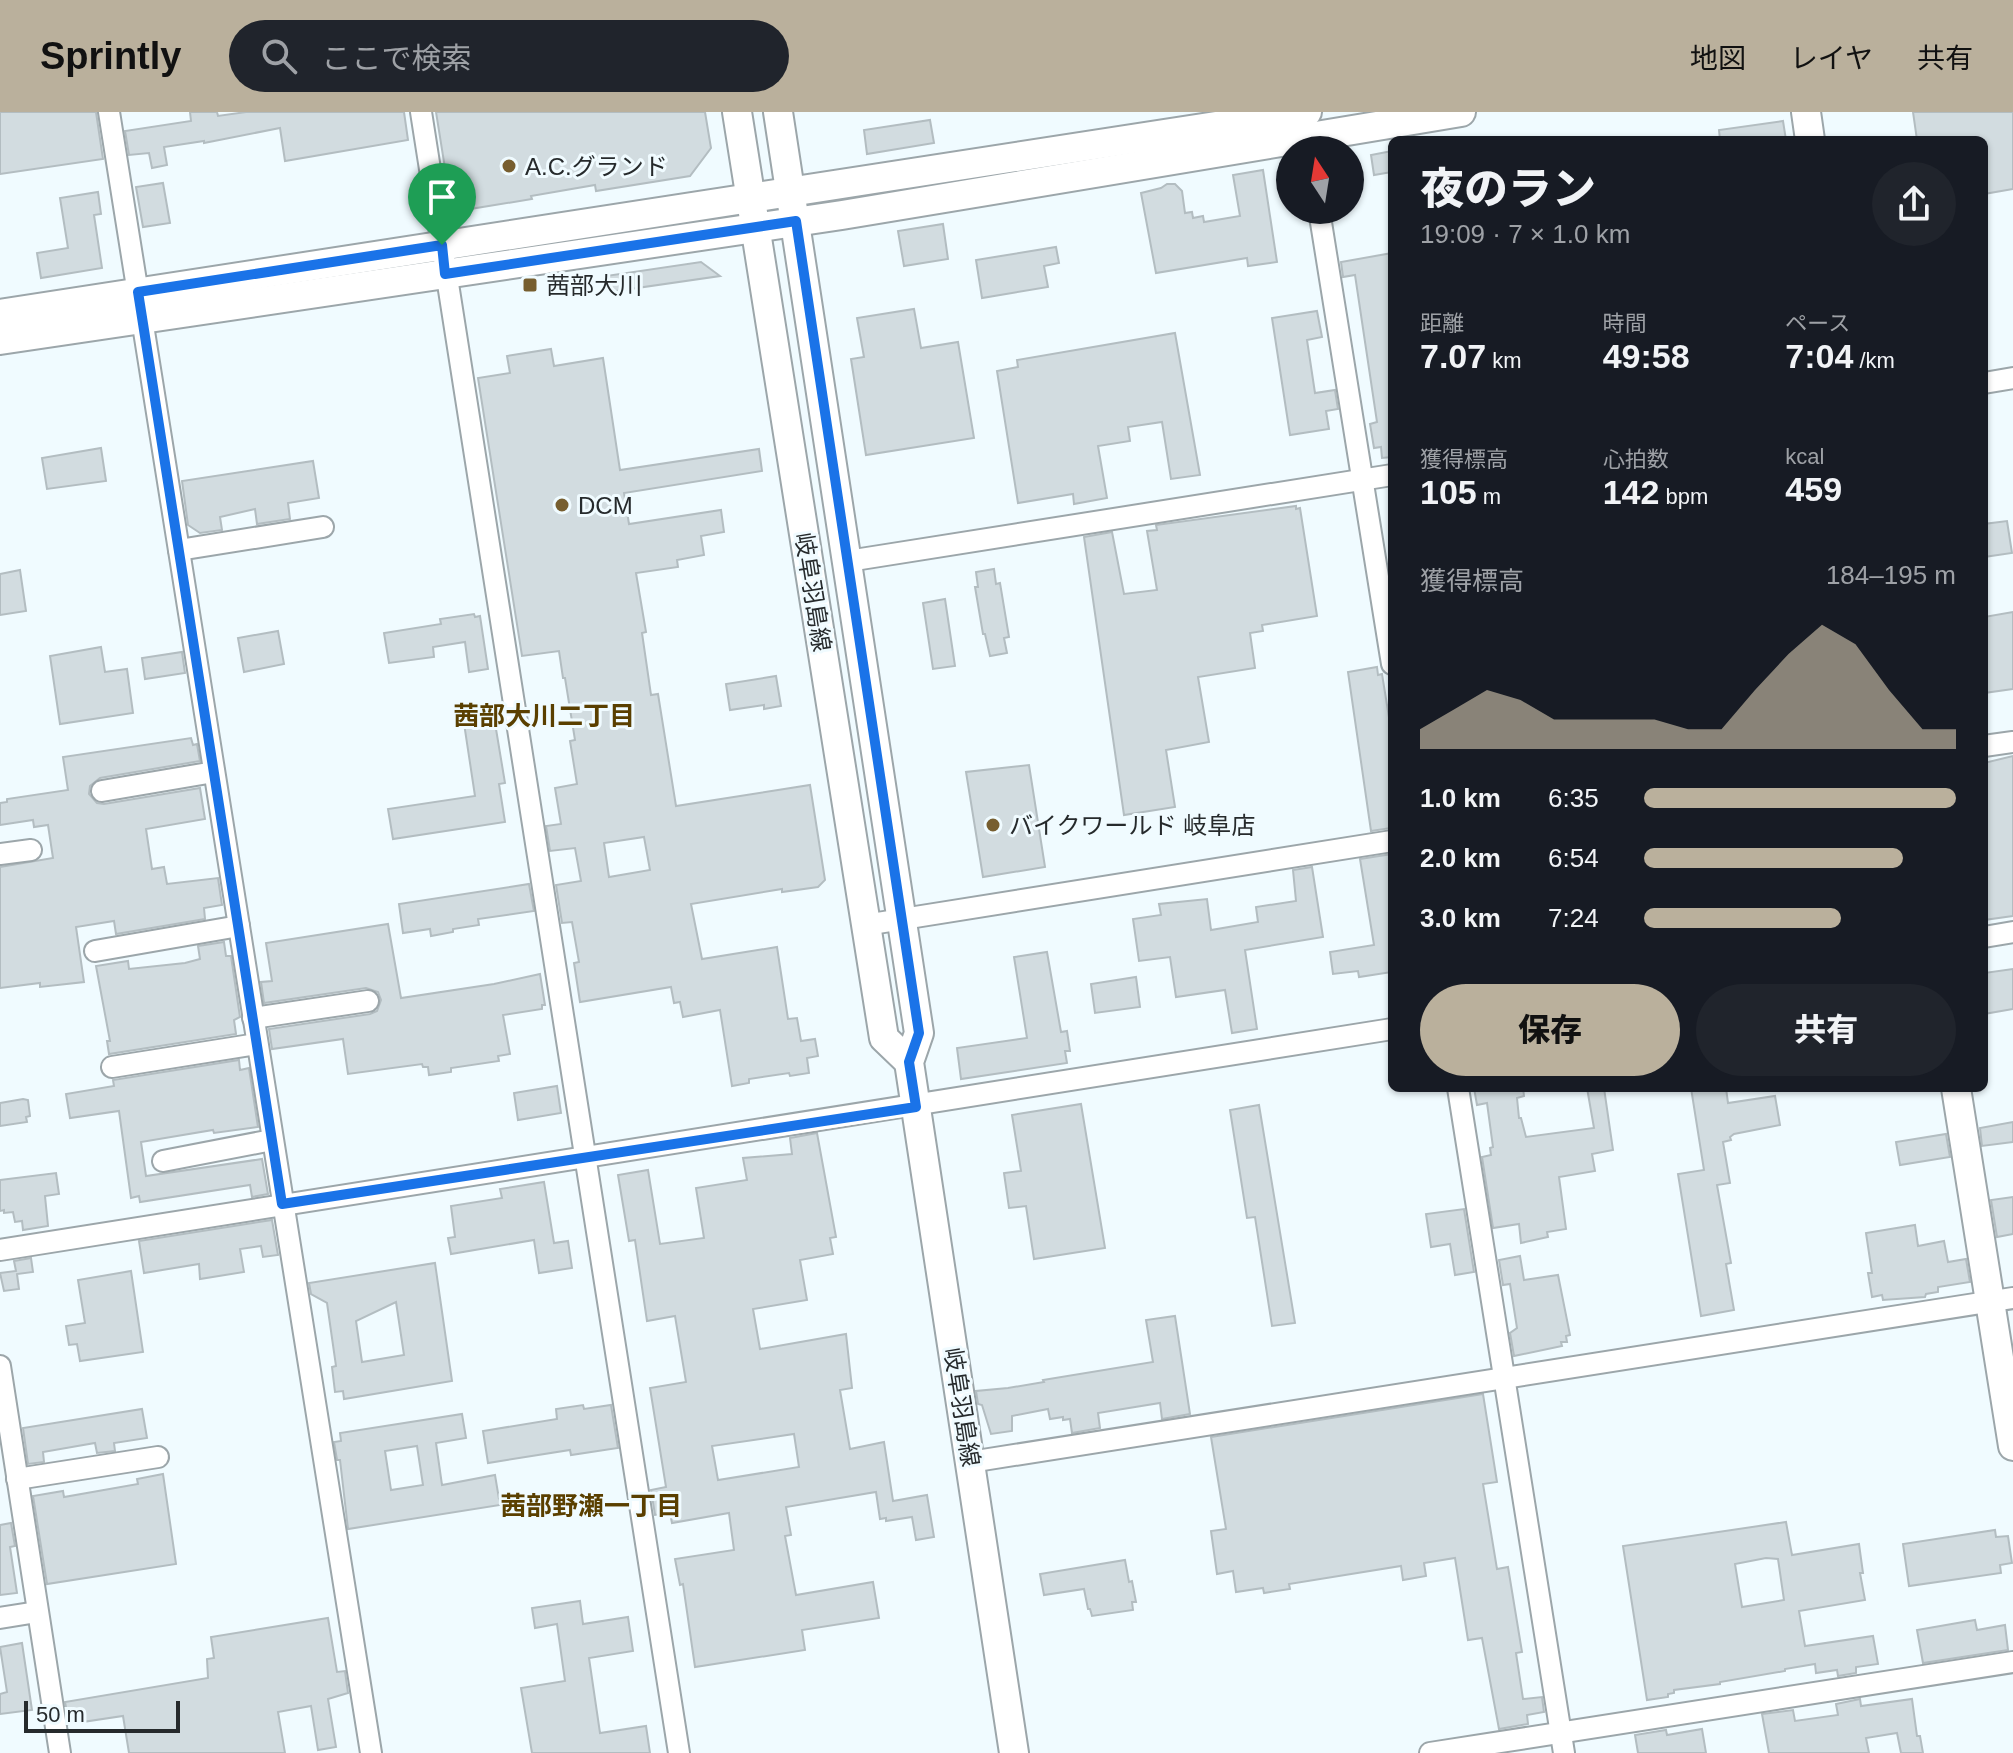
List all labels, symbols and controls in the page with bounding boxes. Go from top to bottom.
search box [229,20,789,92]
icon: search [257,34,301,78]
text: Sprintly [40,35,181,77]
text: ここで検索 [321,42,471,75]
text: 地図 [1690,43,1746,74]
text: レイヤ [1790,43,1873,74]
text: 共有 [1917,43,1973,74]
north arrow [1276,136,1364,224]
map controls [1276,136,1364,224]
place label: A.C.グランド [525,153,668,180]
marker: A.C.グランド [500,157,518,175]
button: share [1872,162,1956,246]
pin [408,163,476,245]
text: 夜のラン [1420,164,1596,213]
icon: arrive [420,175,464,219]
text: 19:09 · 7 × 1.0 km [1420,219,1630,249]
place label: 茜部大川 [546,272,642,299]
marker: 茜部大川 [521,276,539,294]
text: 距離 [1420,311,1464,336]
text: 時間 [1603,311,1647,336]
text: ペース [1785,311,1850,336]
text: 7.07 [1420,337,1486,375]
text: 49:58 [1603,337,1690,375]
text: 7:04 [1785,337,1853,375]
text: km [1486,348,1522,373]
text: /km [1853,348,1895,373]
text: kcal [1785,444,1824,469]
text: 獲得標高 [1420,447,1508,472]
text: 心拍数 [1603,447,1669,472]
text: 459 [1785,470,1842,508]
text: 105 [1420,473,1477,511]
text: 142 [1603,473,1659,511]
text: m [1477,484,1501,509]
text: bpm [1659,484,1708,509]
place label: DCM [578,492,633,519]
marker: DCM [553,496,571,514]
street label: 岐阜羽島線 [790,531,836,653]
text: 184–195 m [1826,560,1956,590]
text: 獲得標高 [1420,566,1524,596]
district label: 茜部大川二丁目 [453,701,635,731]
text: 1.0 km [1420,783,1501,813]
text: 6:35 [1548,783,1599,813]
place label: バイクワールド 岐阜店 [1009,812,1255,839]
marker: バイクワールド 岐阜店 [984,816,1002,834]
text: 2.0 km [1420,843,1501,873]
text: 6:54 [1548,843,1599,873]
text: 3.0 km [1420,903,1501,933]
text: 7:24 [1548,903,1599,933]
button: 保存 [1420,984,1680,1076]
button: 共有 [1696,984,1956,1076]
street label: 岐阜羽島線 [939,1346,985,1468]
district label: 茜部野瀬一丁目 [500,1491,682,1521]
scale bar [24,1697,180,1733]
text: 50 m [36,1702,85,1727]

